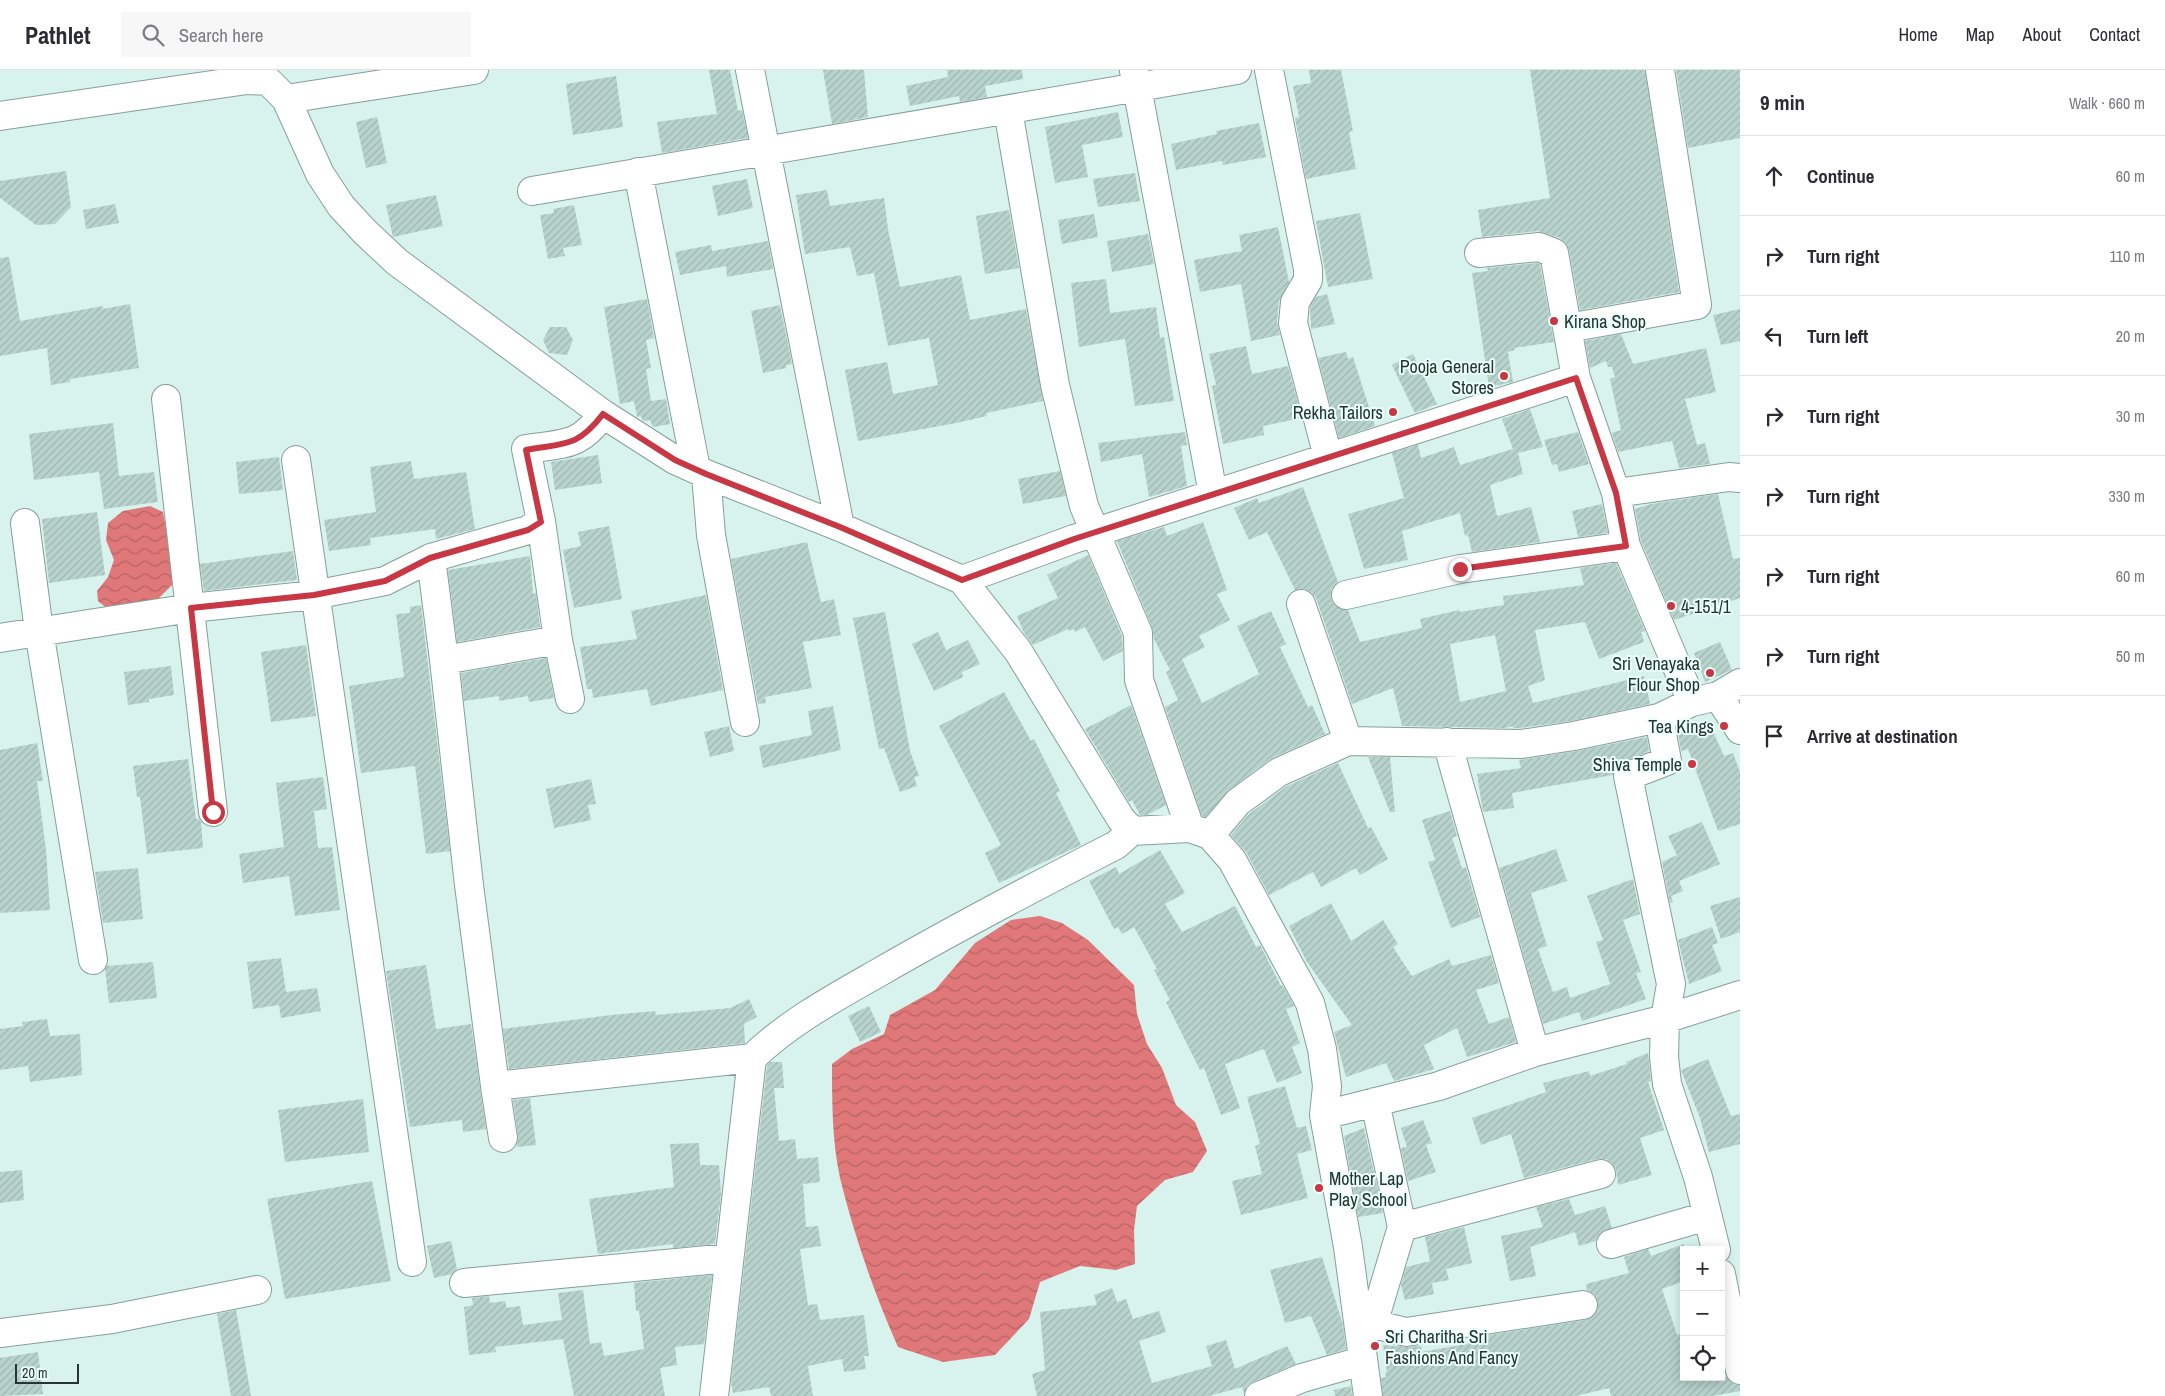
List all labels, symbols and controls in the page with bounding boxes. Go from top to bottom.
search box [121,12,471,57]
text: Pathlet [25,19,91,51]
icon: search [139,21,167,49]
text: Search here [179,22,264,48]
text: Home [1898,22,1938,47]
text: Map [1966,22,1995,47]
text: About [2023,22,2061,47]
text: Contact [2089,22,2140,47]
text: 9 min [1760,88,1805,117]
text: Walk · 660 m [2069,92,2145,114]
icon: ahead [1760,162,1788,190]
text: Continue [1807,163,1875,189]
text: 60 m [2116,165,2145,187]
icon: right [1760,242,1788,270]
text: Turn right [1807,243,1879,269]
text: 110 m [2109,245,2145,267]
place label: Kirana Shop [1564,309,1646,334]
marker: Kirana Shop [1548,315,1560,327]
icon: left [1760,322,1788,350]
text: Turn left [1807,323,1868,349]
text: 20 m [2116,325,2145,347]
place label: Pooja General Stores [1400,354,1494,400]
marker: Pooja General Stores [1498,370,1510,382]
place label: Rekha Tailors [1293,400,1383,425]
icon: right [1760,402,1788,430]
text: Turn right [1807,403,1879,429]
text: 30 m [2116,405,2145,427]
marker: Rekha Tailors [1387,406,1399,418]
icon: right [1760,482,1788,510]
text: Turn right [1807,483,1879,509]
text: 330 m [2109,485,2145,507]
route end [1449,558,1472,581]
icon: right [1760,562,1788,590]
text: Turn right [1807,563,1879,589]
text: 60 m [2116,565,2145,587]
place label: 4-151/1 [1681,594,1732,619]
marker: 4-151/1 [1665,600,1677,612]
icon: right [1760,642,1788,670]
text: Turn right [1807,643,1879,669]
text: 50 m [2116,645,2145,667]
place label: Sri Venayaka Flour Shop [1612,651,1700,697]
marker: Sri Venayaka Flour Shop [1704,667,1716,679]
place label: Tea Kings [1648,714,1714,739]
marker: Tea Kings [1718,720,1730,732]
icon: arrive [1760,722,1788,750]
text: Arrive at destination [1807,723,1958,749]
place label: Shiva Temple [1593,752,1682,777]
marker: Shiva Temple [1686,758,1698,770]
route start [202,801,225,824]
place label: Mother Lap Play School [1329,1166,1407,1212]
marker: Mother Lap Play School [1313,1182,1325,1194]
map controls [1680,1246,1725,1381]
button: + [1680,1246,1725,1291]
button: − [1680,1291,1725,1336]
place label: Sri Charitha Sri Fashions And Fancy [1385,1324,1519,1370]
button: locate [1680,1336,1725,1381]
marker: Sri Charitha Sri Fashions And Fancy [1369,1340,1381,1352]
scale bar [15,1361,79,1384]
text: 20 m [22,1364,48,1382]

